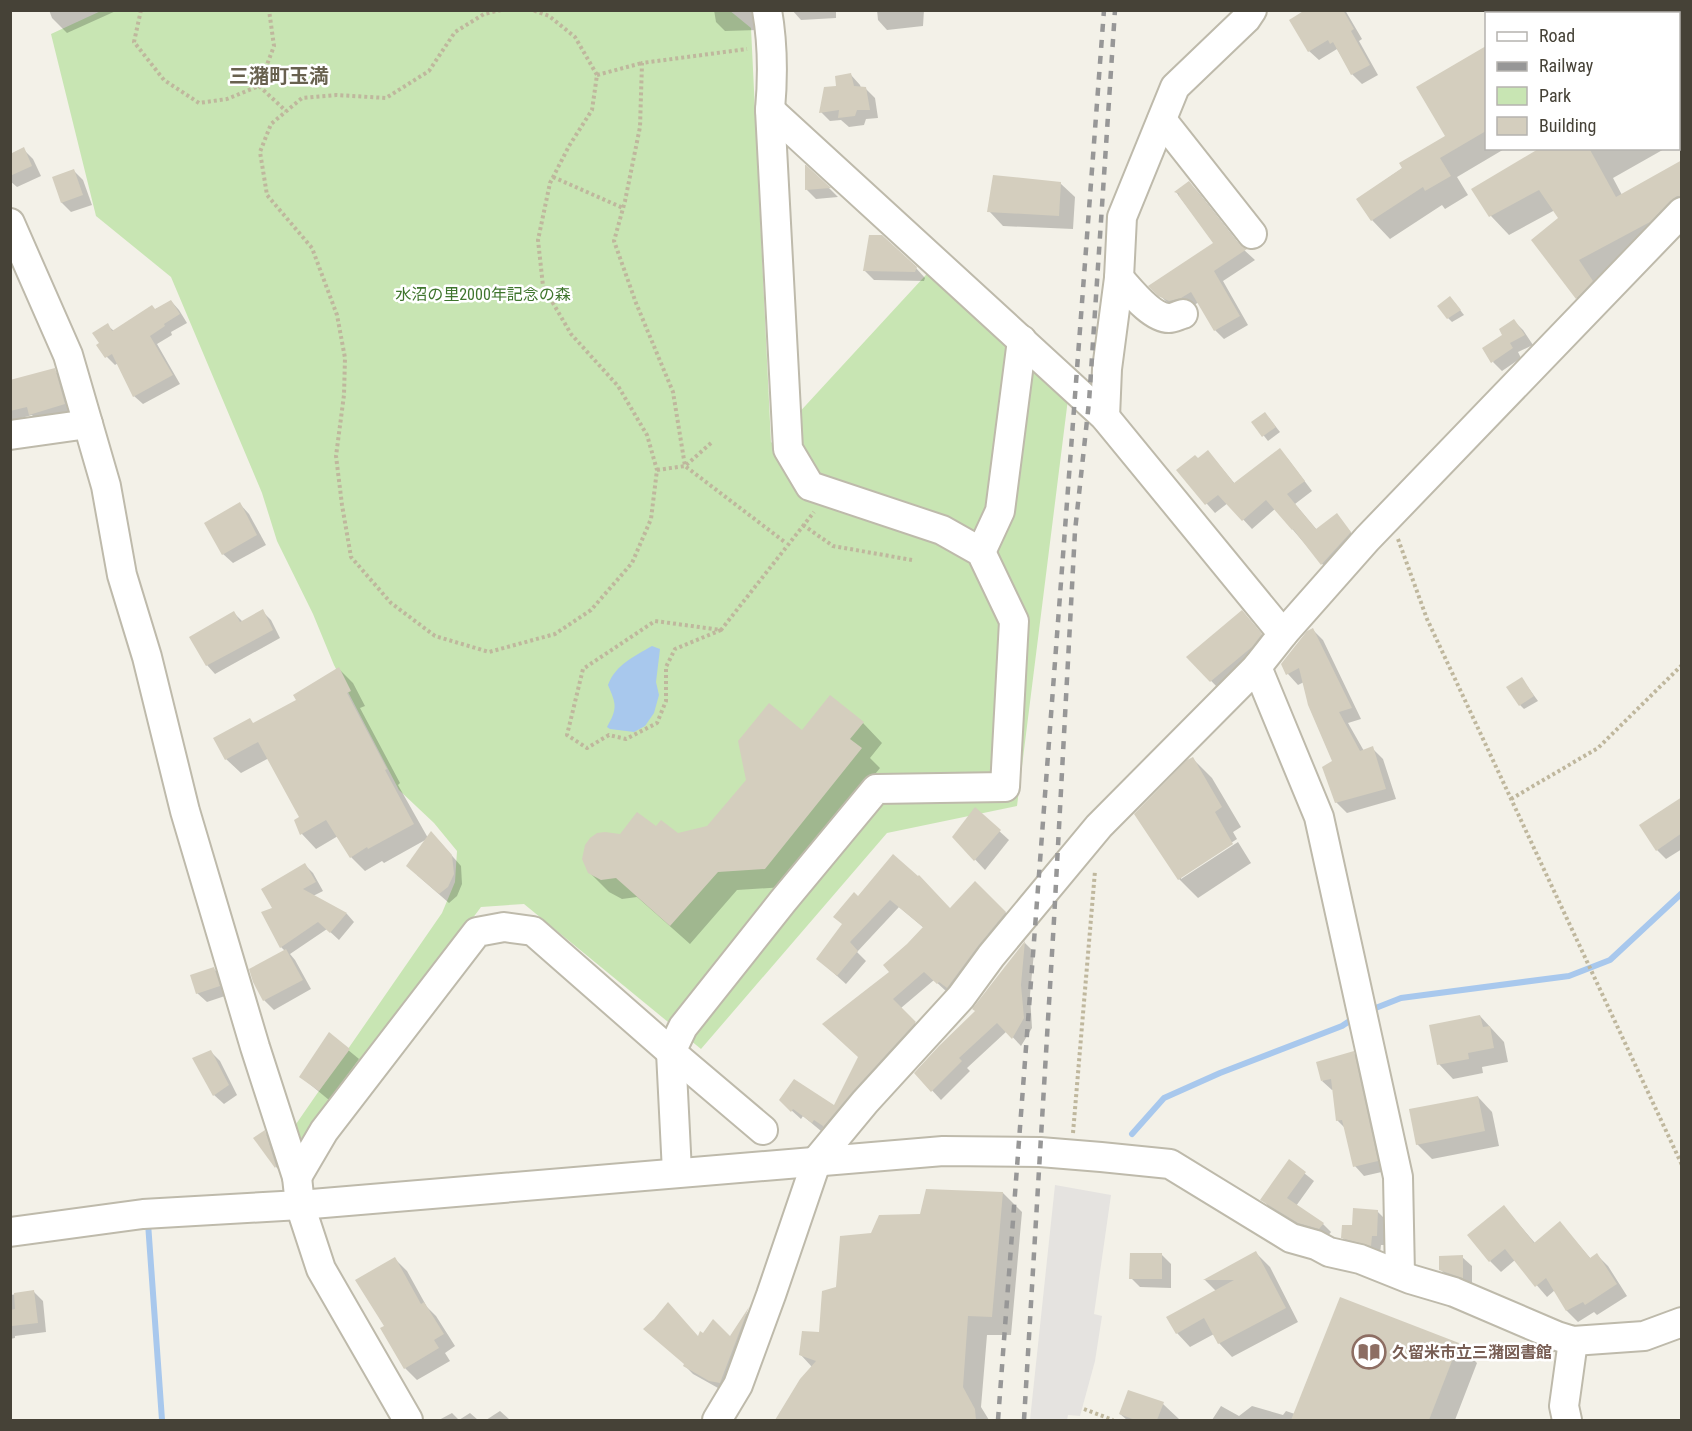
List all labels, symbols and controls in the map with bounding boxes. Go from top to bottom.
legend [1485,12,1680,150]
text: Road [1539,25,1575,46]
text: Railway [1539,55,1594,76]
district label: 三潴町玉満 [229,64,329,88]
text: Park [1539,85,1571,106]
text: Building [1539,115,1596,136]
park label: 水沼の里2000年記念の森 [395,285,571,304]
library icon: 久留米市立三潴図書館 [1351,1334,1387,1370]
place label: 久留米市立三潴図書館 [1392,1343,1552,1362]

